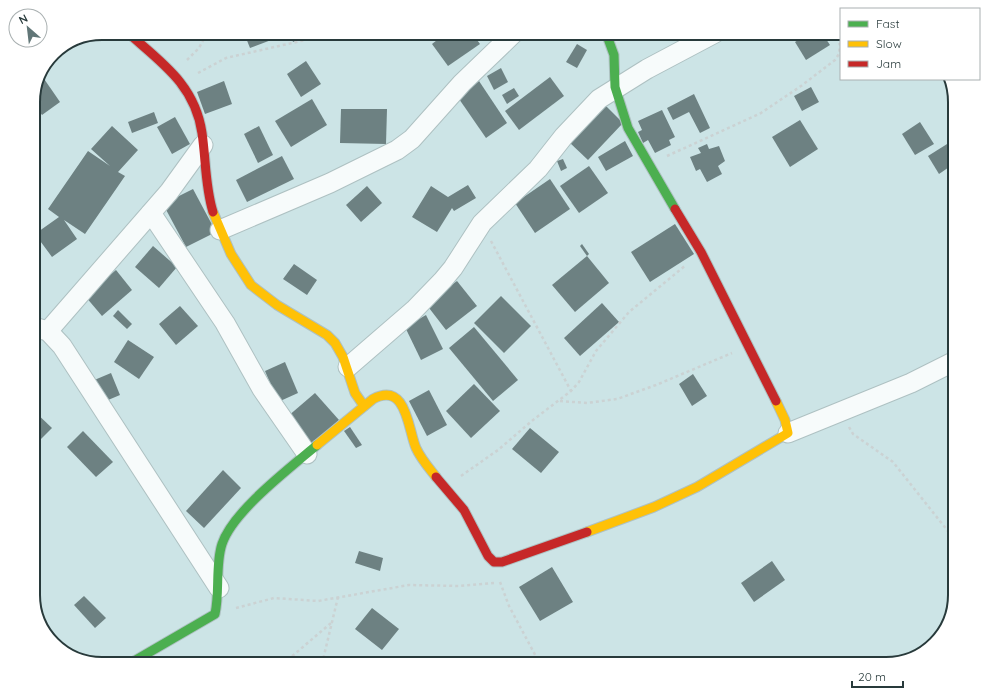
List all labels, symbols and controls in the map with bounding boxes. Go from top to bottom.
north arrow [8,8,48,48]
legend [840,8,980,80]
text: N [16,11,30,27]
text: Fast [876,16,900,31]
text: Slow [876,36,902,51]
text: Jam [876,56,901,71]
scale bar [852,663,903,689]
text: 20 m [858,669,886,684]

